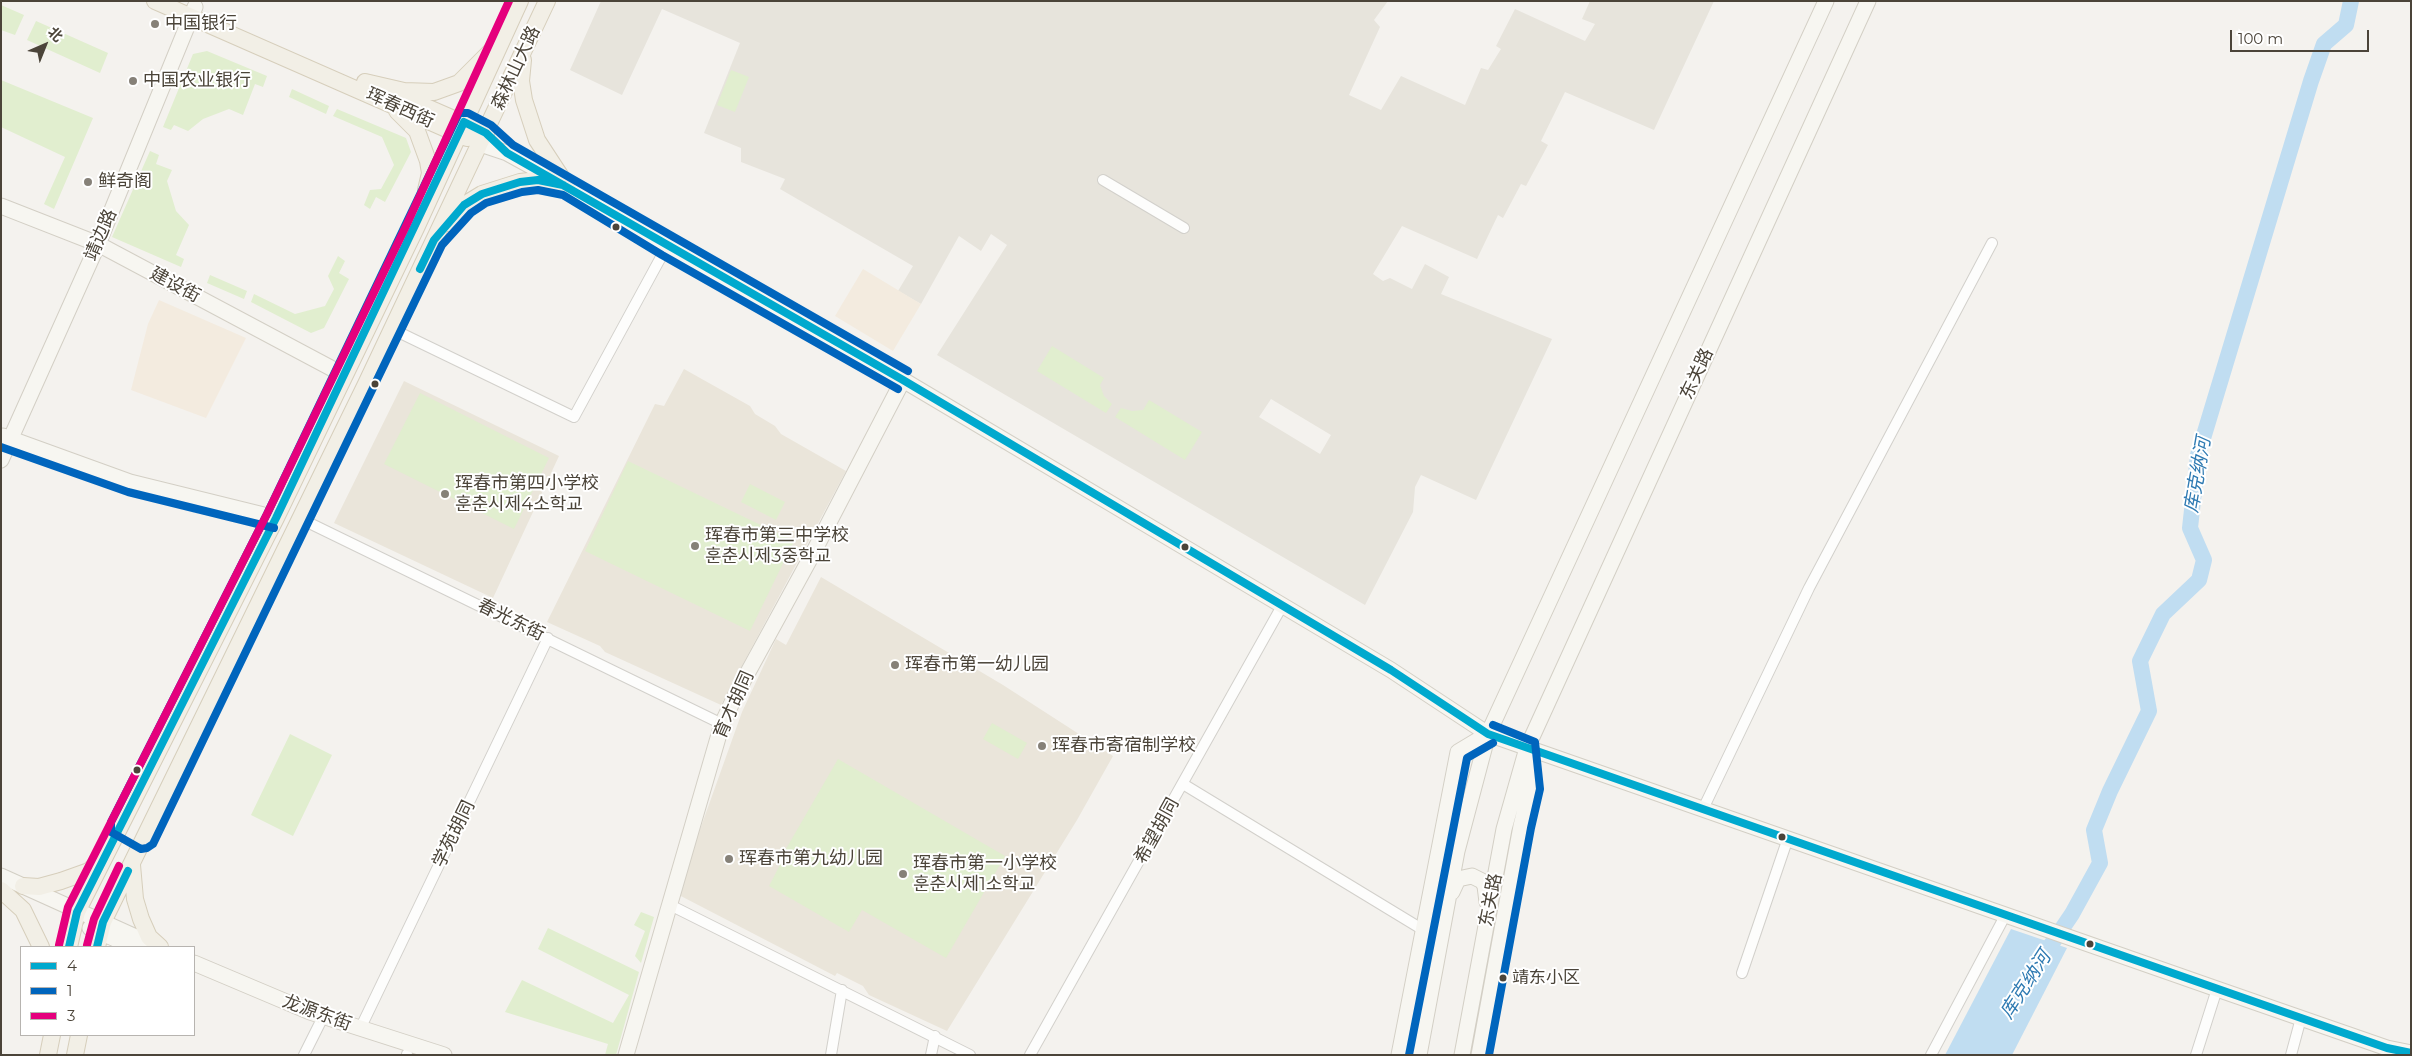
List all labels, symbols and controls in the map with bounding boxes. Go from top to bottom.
place label: 中国银行 [165,13,237,35]
marker: 中国银行 [149,18,161,30]
north arrow [20,20,70,70]
scale bar [2232,20,2371,52]
text: 北 [44,23,67,46]
street label: 森林山大路 [487,23,545,113]
text: 100 m [2238,29,2283,48]
place label: 中国农业银行 [143,70,251,92]
marker: 中国农业银行 [127,75,139,87]
street label: 珲春西街 [363,83,437,133]
place label: 鲜奇阁 [98,171,152,193]
marker: 鲜奇阁 [82,176,94,188]
street label: 靖边路 [81,206,121,264]
unlabelled marker [611,222,621,232]
street label: 建设街 [146,263,204,307]
street label: 东关路 [1676,345,1718,403]
unlabelled marker [370,379,380,389]
water label: 库克纳河 [2180,436,2216,514]
place label: 珲春市第四小学校 훈춘시제4소학교 [455,473,599,516]
marker: 珲春市第四小学校 훈춘시제4소학교 [439,488,451,500]
place label: 珲春市第三中学校 훈춘시제3중학교 [705,525,849,568]
marker: 珲春市第三中学校 훈춘시제3중학교 [689,540,701,552]
unlabelled marker [1180,542,1190,552]
street label: 春光东街 [474,595,548,645]
place label: 珲春市第一幼儿园 [905,654,1049,676]
marker: 珲春市第一幼儿园 [889,659,901,671]
street label: 育才胡同 [709,668,759,742]
place label: 珲春市寄宿制学校 [1052,735,1196,757]
marker: 珲春市寄宿制学校 [1036,740,1048,752]
unlabelled marker [132,765,142,775]
street label: 希望胡同 [1130,794,1184,868]
street label: 学苑胡同 [429,797,479,871]
unlabelled marker [1777,832,1787,842]
place label: 珲春市第九幼儿园 [739,848,883,870]
marker: 珲春市第九幼儿园 [723,853,735,865]
place label: 珲春市第一小学校 훈춘시제1소학교 [913,853,1057,896]
marker: 珲春市第一小学校 훈춘시제1소학교 [897,868,909,880]
street label: 东关路 [1475,871,1507,929]
unlabelled marker [2085,939,2095,949]
legend [20,946,195,1036]
water label: 库克纳河 [1996,947,2056,1023]
text: 4 [67,956,77,975]
place label: 靖东小区 [1512,968,1580,988]
marker: 靖东小区 [1498,973,1508,983]
text: 1 [67,981,72,1000]
street label: 龙源东街 [279,991,355,1035]
text: 3 [67,1006,75,1025]

